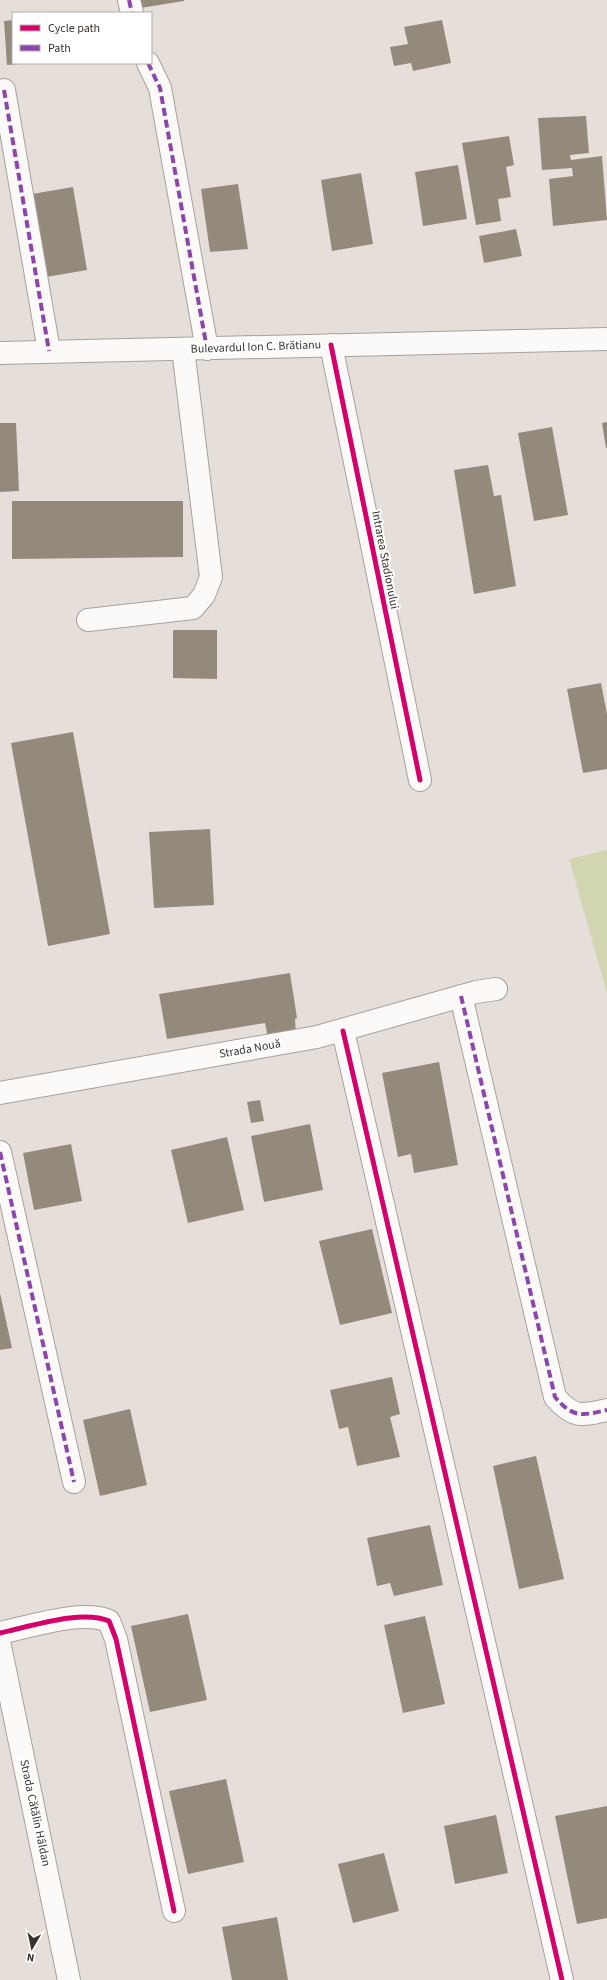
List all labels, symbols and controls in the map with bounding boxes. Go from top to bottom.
legend [12,12,152,64]
text: Cycle path [48,20,100,37]
text: Path [48,40,71,57]
street label: Bulevardul Ion C. Brătianu [190,336,322,358]
street label: Intrarea Stadionului [367,509,403,611]
street label: Strada Nouă [218,1035,282,1063]
street label: Strada Cătălin Hâldan [15,1758,55,1868]
north arrow [12,1928,52,1968]
text: N [26,1949,35,1965]

